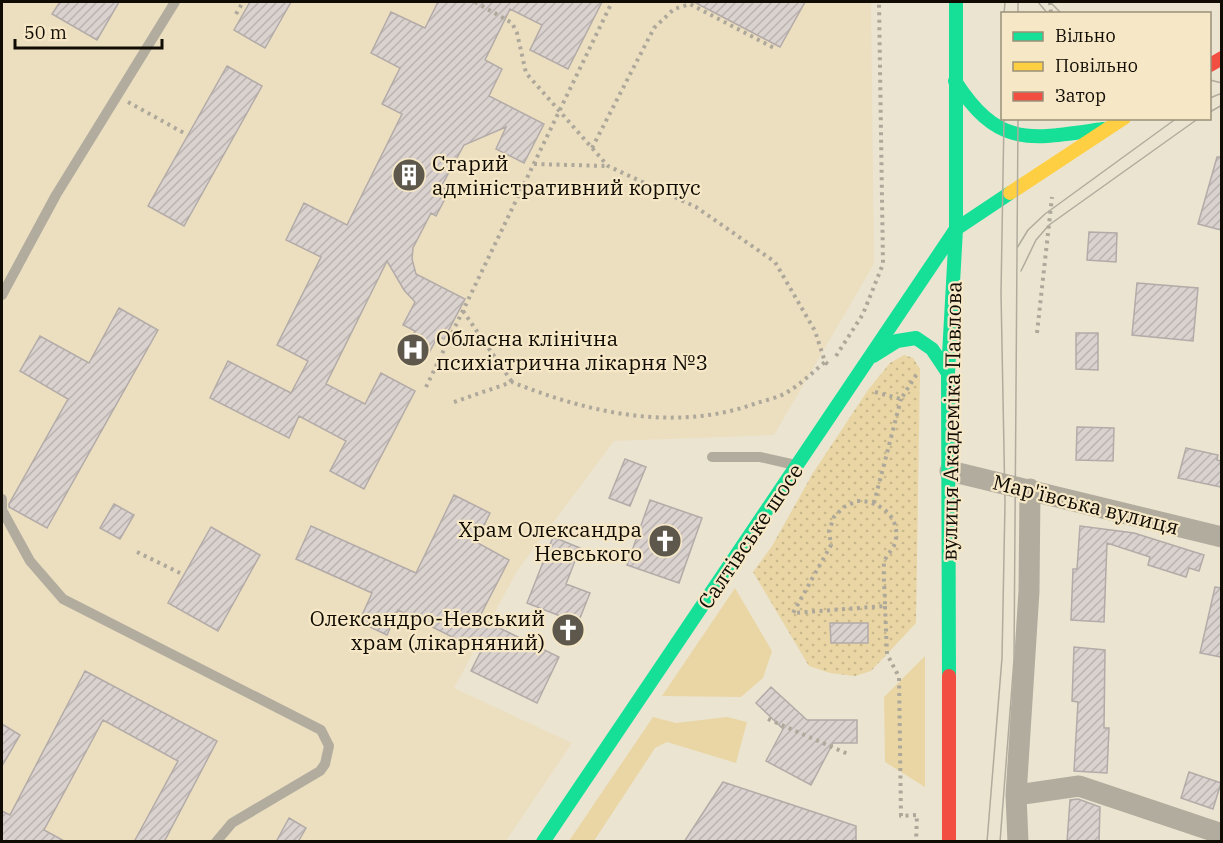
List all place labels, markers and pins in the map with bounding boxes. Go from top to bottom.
place label: Старий адміністративний корпус [432,149,701,201]
building icon: Старий адміністративний корпус [391,157,427,193]
place label: Обласна клінічна психіатрична лікарня №3 [436,324,708,376]
hospital icon: Обласна клінічна психіатрична лікарня №3 [395,332,431,368]
place label: Храм Олександра Невського [458,515,642,567]
church icon: Храм Олександра Невського [647,523,683,559]
place label: Олександро-Невський храм (лікарняний) [310,604,545,656]
church icon: Олександро-Невський храм (лікарняний) [550,612,586,648]

